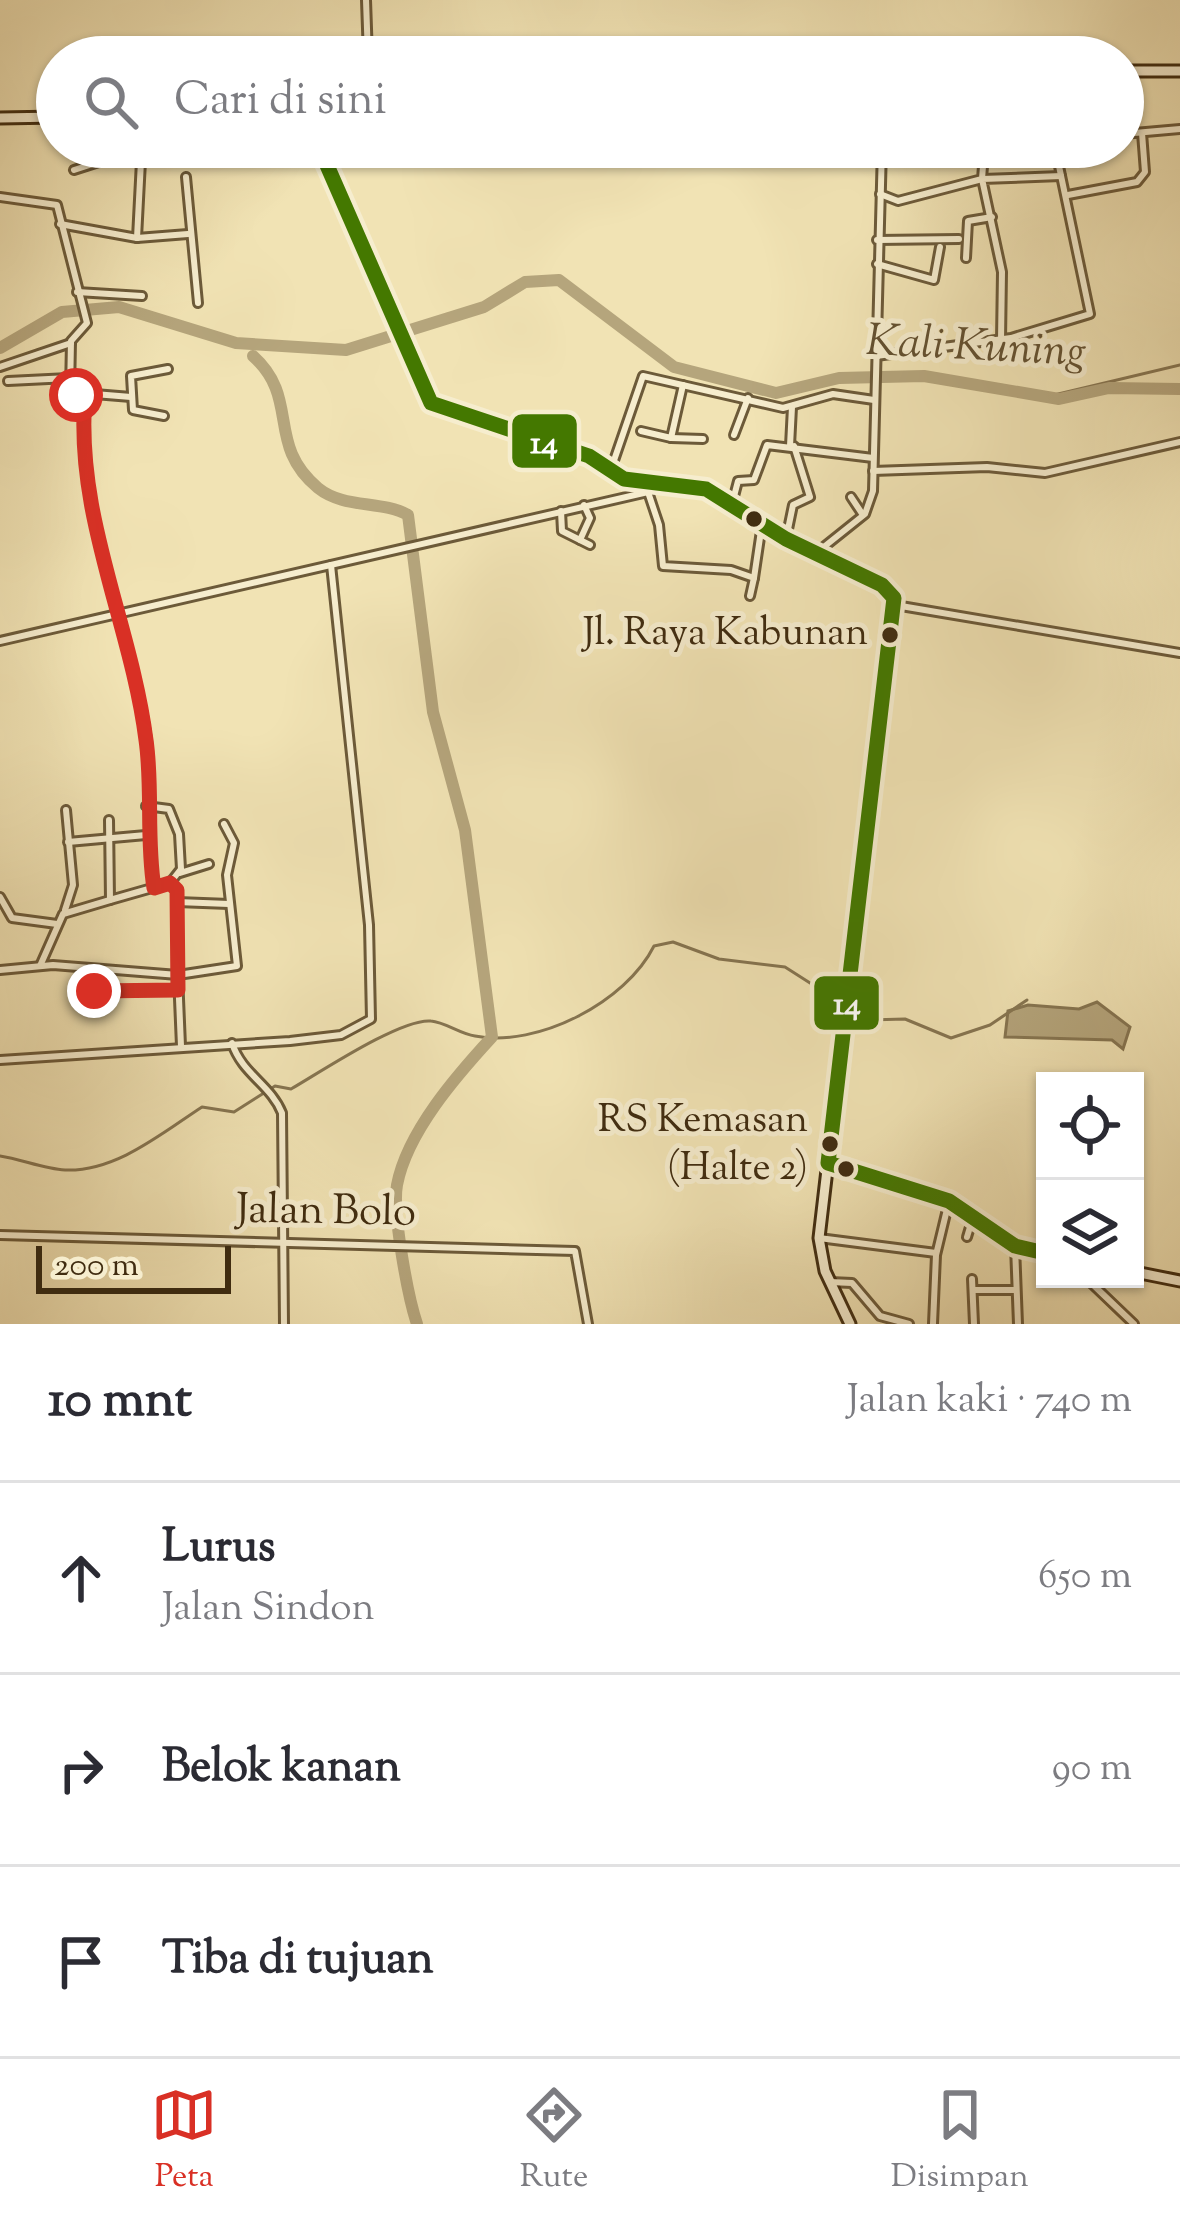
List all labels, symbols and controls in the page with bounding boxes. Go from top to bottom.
search box [36,36,1144,168]
icon: search [78,69,144,135]
text: Cari di sini [174,70,387,135]
water label: Kali Kuning [864,311,1088,387]
route start [49,368,103,422]
line badge: 14 [510,412,579,470]
text: 14 [530,421,558,469]
unlabelled marker [743,508,765,530]
place label: Jl. Raya Kabunan [581,607,868,663]
marker: Jl. Raya Kabunan [879,624,901,646]
route end [67,964,121,1018]
line badge: 14 [812,974,881,1032]
text: 14 [833,982,861,1030]
map controls [1036,1072,1144,1288]
button: locate [1036,1072,1144,1180]
place label: RS Kemasan (Halte 2) [598,1094,808,1198]
marker: RS Kemasan (Halte 2) [819,1133,841,1155]
unlabelled marker [835,1158,857,1180]
button: layers [1036,1180,1144,1288]
street label: Jalan Bolo [234,1181,416,1245]
scale bar [36,1240,231,1293]
text: 200 m [54,1243,139,1291]
text: 10 mnt [48,1366,192,1439]
text: Jalan kaki · 740 m [847,1374,1132,1430]
text: Lurus [162,1517,276,1582]
icon: ahead [48,1545,114,1611]
text: 650 m [1038,1550,1132,1606]
text: Jalan Sindon [162,1582,375,1638]
icon: right [48,1737,114,1803]
text: Belok kanan [162,1737,401,1802]
text: 90 m [1052,1742,1132,1798]
icon: arrive [48,1929,114,1995]
text: Tiba di tujuan [162,1929,434,1994]
tab: Peta [151,2082,217,2202]
tab: Rute [520,2082,588,2202]
tab: Disimpan [891,2082,1029,2202]

